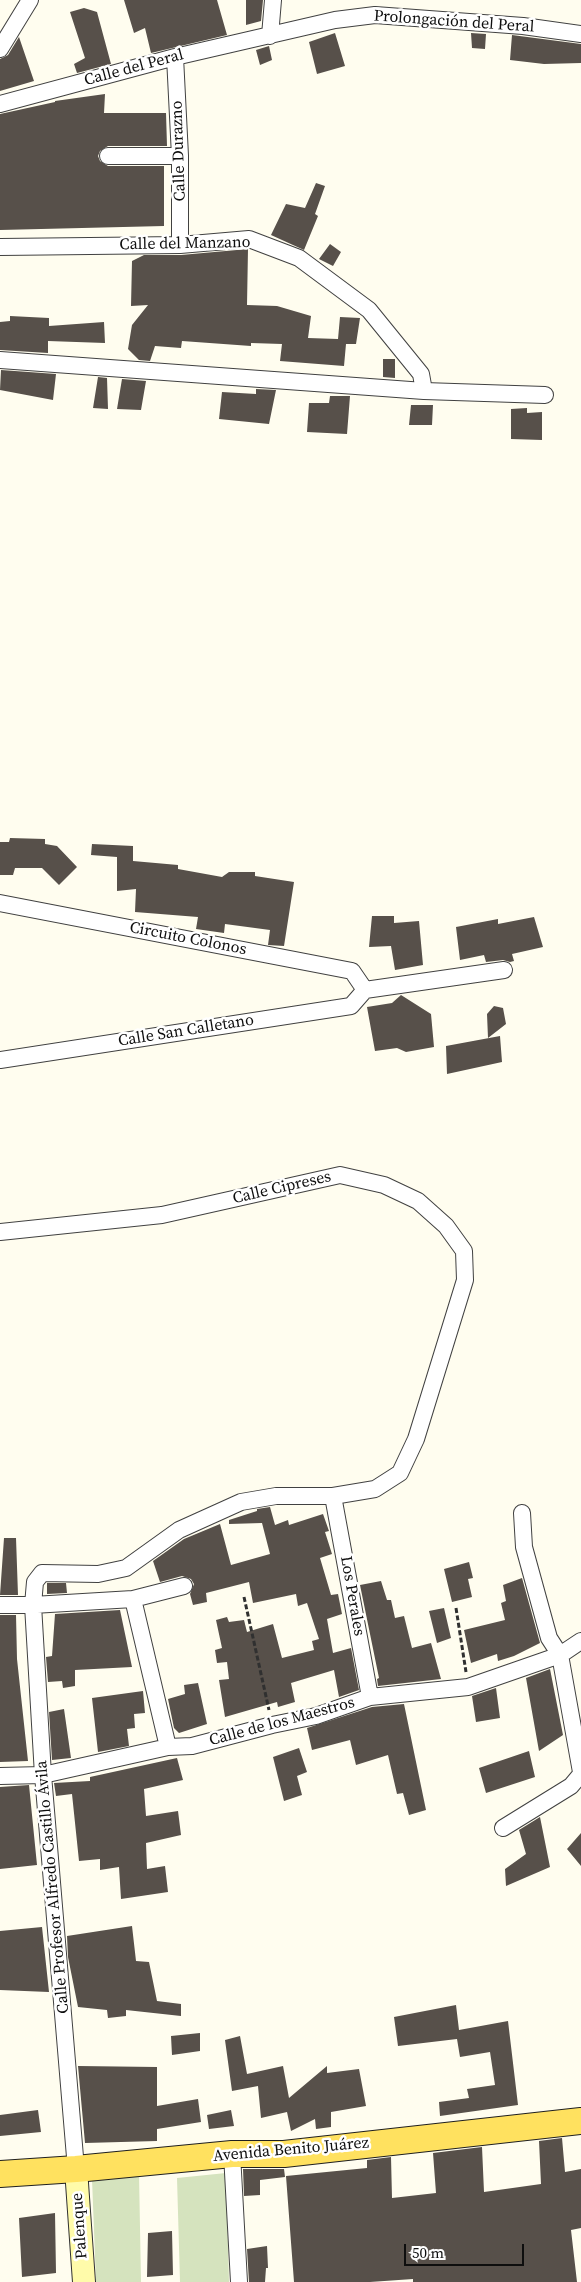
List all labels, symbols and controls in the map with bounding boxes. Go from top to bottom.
street label: Prolongación del Peral [373,7,535,37]
street label: Calle del Peral [82,46,186,90]
street label: Calle Durazno [168,100,190,202]
street label: Calle del Manzano [119,233,251,255]
street label: Circuito Colonos [128,918,248,960]
street label: Calle San Calletano [117,1011,255,1051]
street label: Calle Cipreses [231,1167,333,1209]
street label: Los Perales [336,1555,368,1637]
street label: Calle de los Maestros [207,1693,357,1751]
street label: Calle Profesor Alfredo Castillo Ávila [32,1760,74,2014]
street label: Avenida Benito Juárez [212,2134,370,2166]
street label: Palenque [68,2192,92,2260]
scale bar [406,2234,526,2266]
text: 50 m [412,2242,444,2263]

